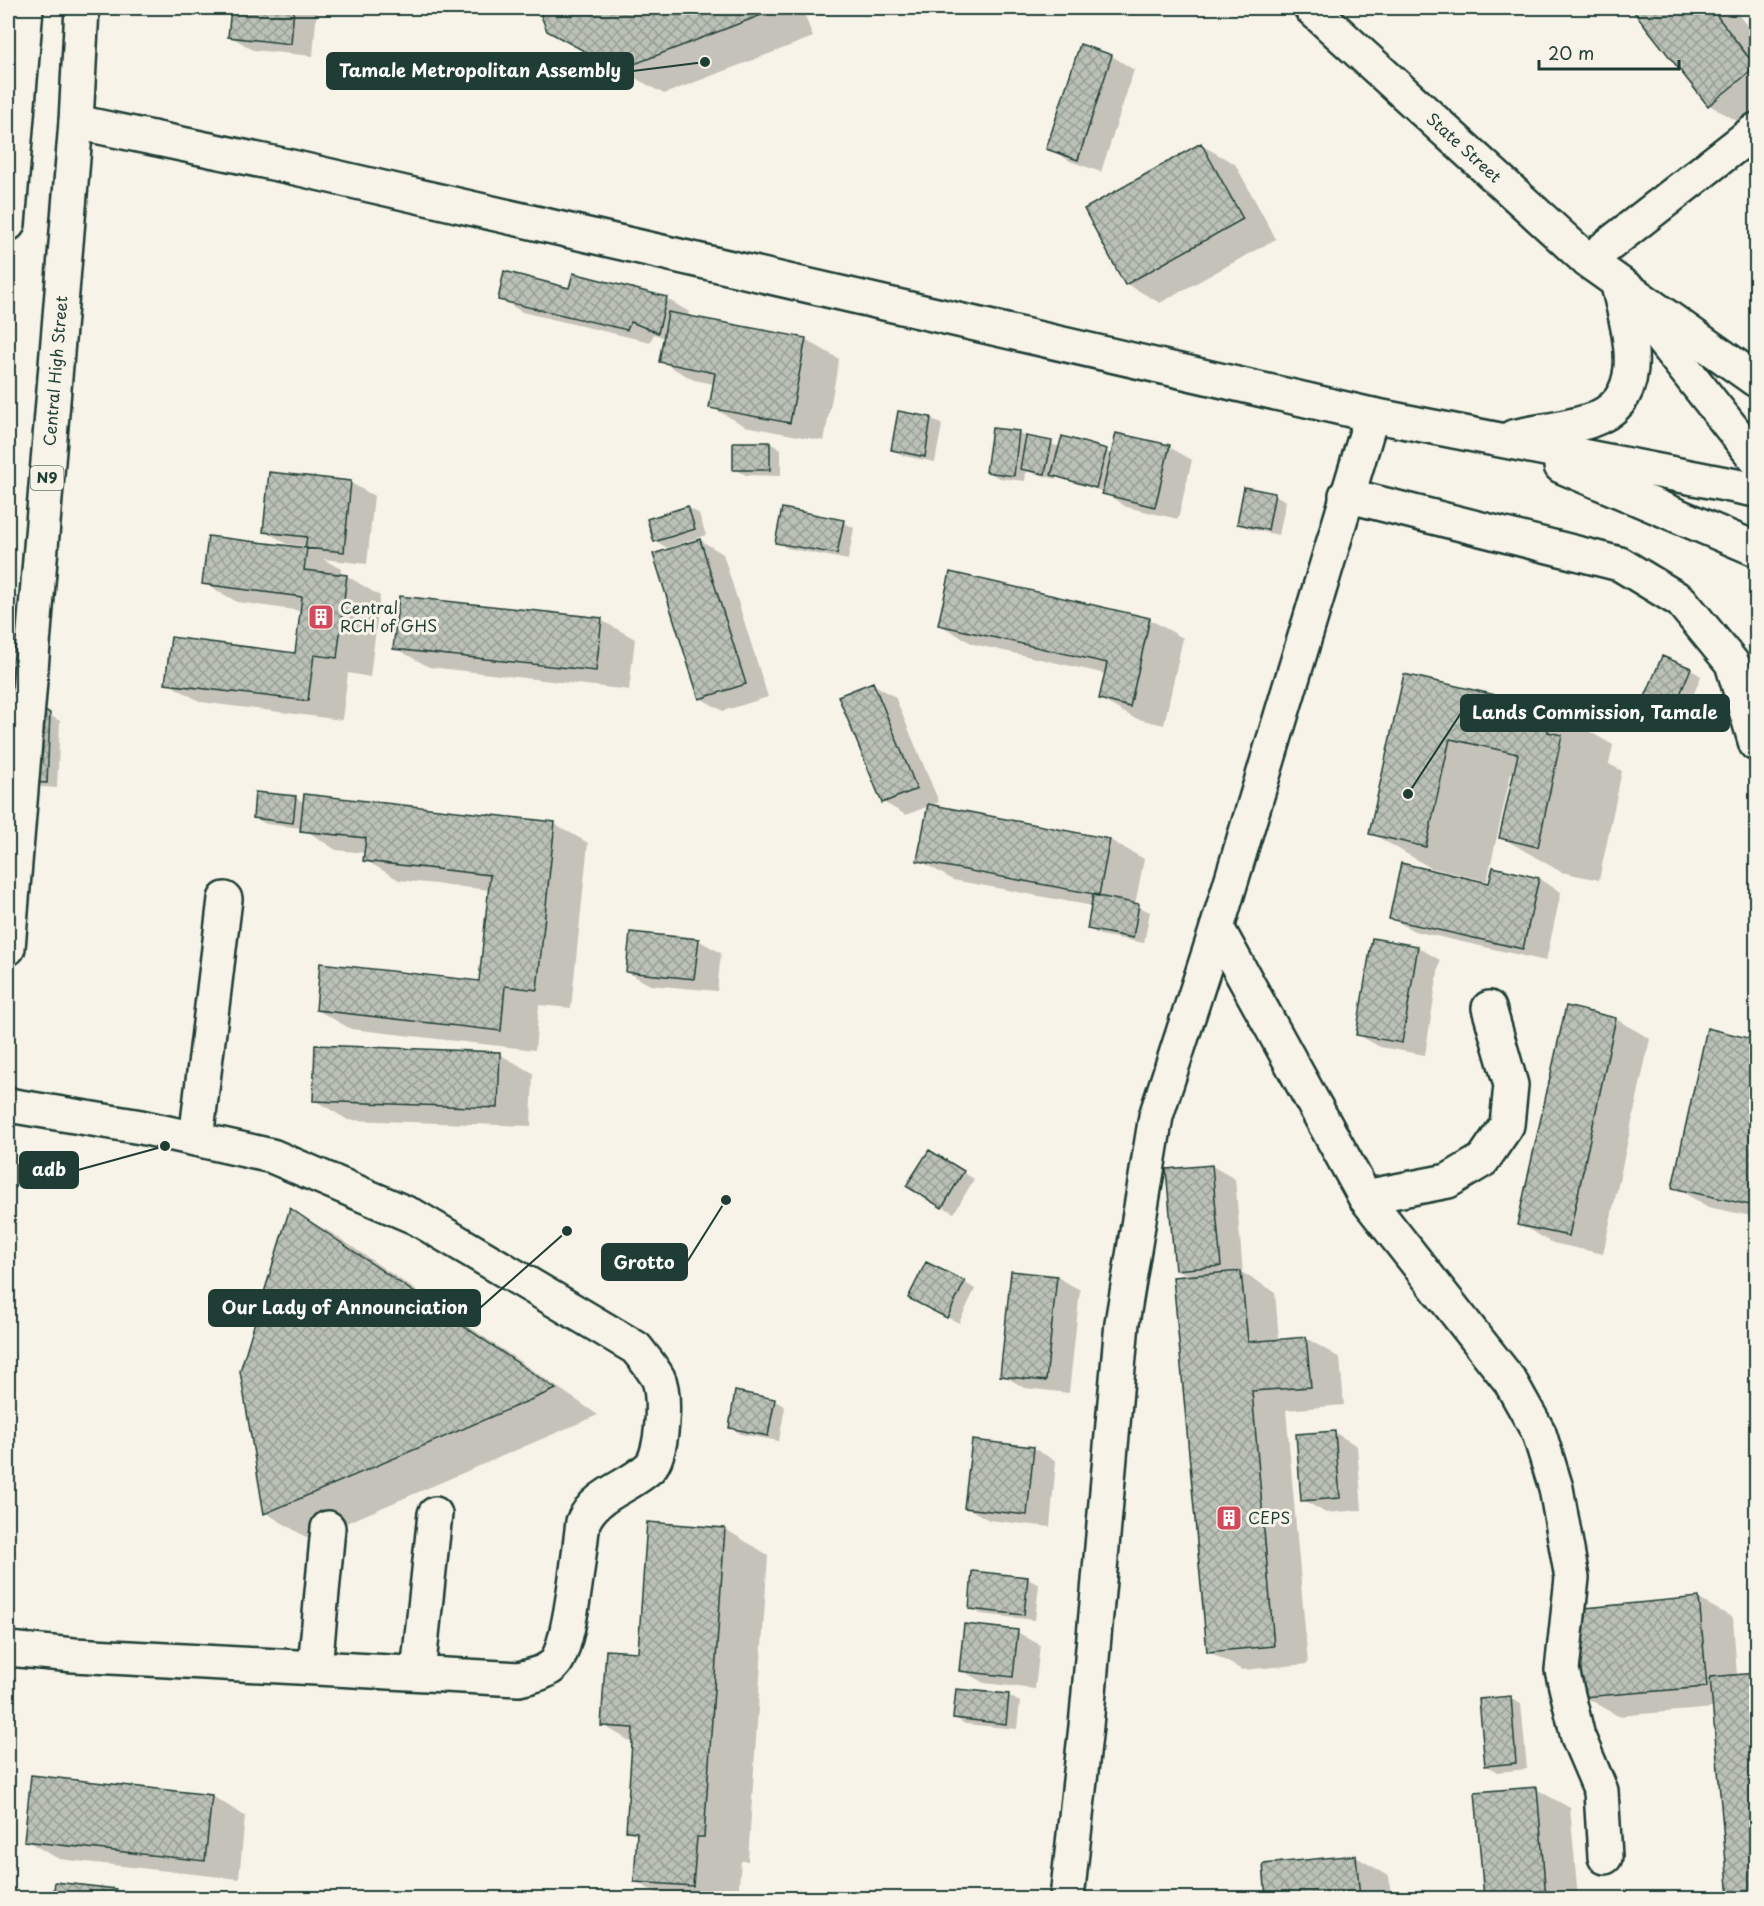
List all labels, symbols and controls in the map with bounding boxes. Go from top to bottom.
scale bar [1539,33,1678,71]
text: 20 m [1548,39,1594,66]
callout: Tamale Metropolitan Assembly [327,53,633,89]
text: Tamale Metropolitan Assembly [339,56,621,83]
street label: State Street [1422,106,1508,188]
street label: Central High Street [36,294,73,447]
road number: N9 [30,466,63,490]
place label: Central RCH of GHS [340,595,437,637]
building icon: Central RCH of GHS [306,602,336,632]
callout: Lands Commission, Tamale [1461,695,1729,731]
text: Lands Commission, Tamale [1472,698,1718,725]
callout: adb [20,1152,78,1188]
text: adb [32,1155,66,1182]
callout: Grotto [602,1244,687,1280]
text: Grotto [614,1248,675,1275]
callout: Our Lady of Announciation [209,1290,480,1326]
text: Our Lady of Announciation [222,1293,468,1320]
building icon: CEPS [1214,1503,1244,1533]
place label: CEPS [1248,1505,1290,1529]

